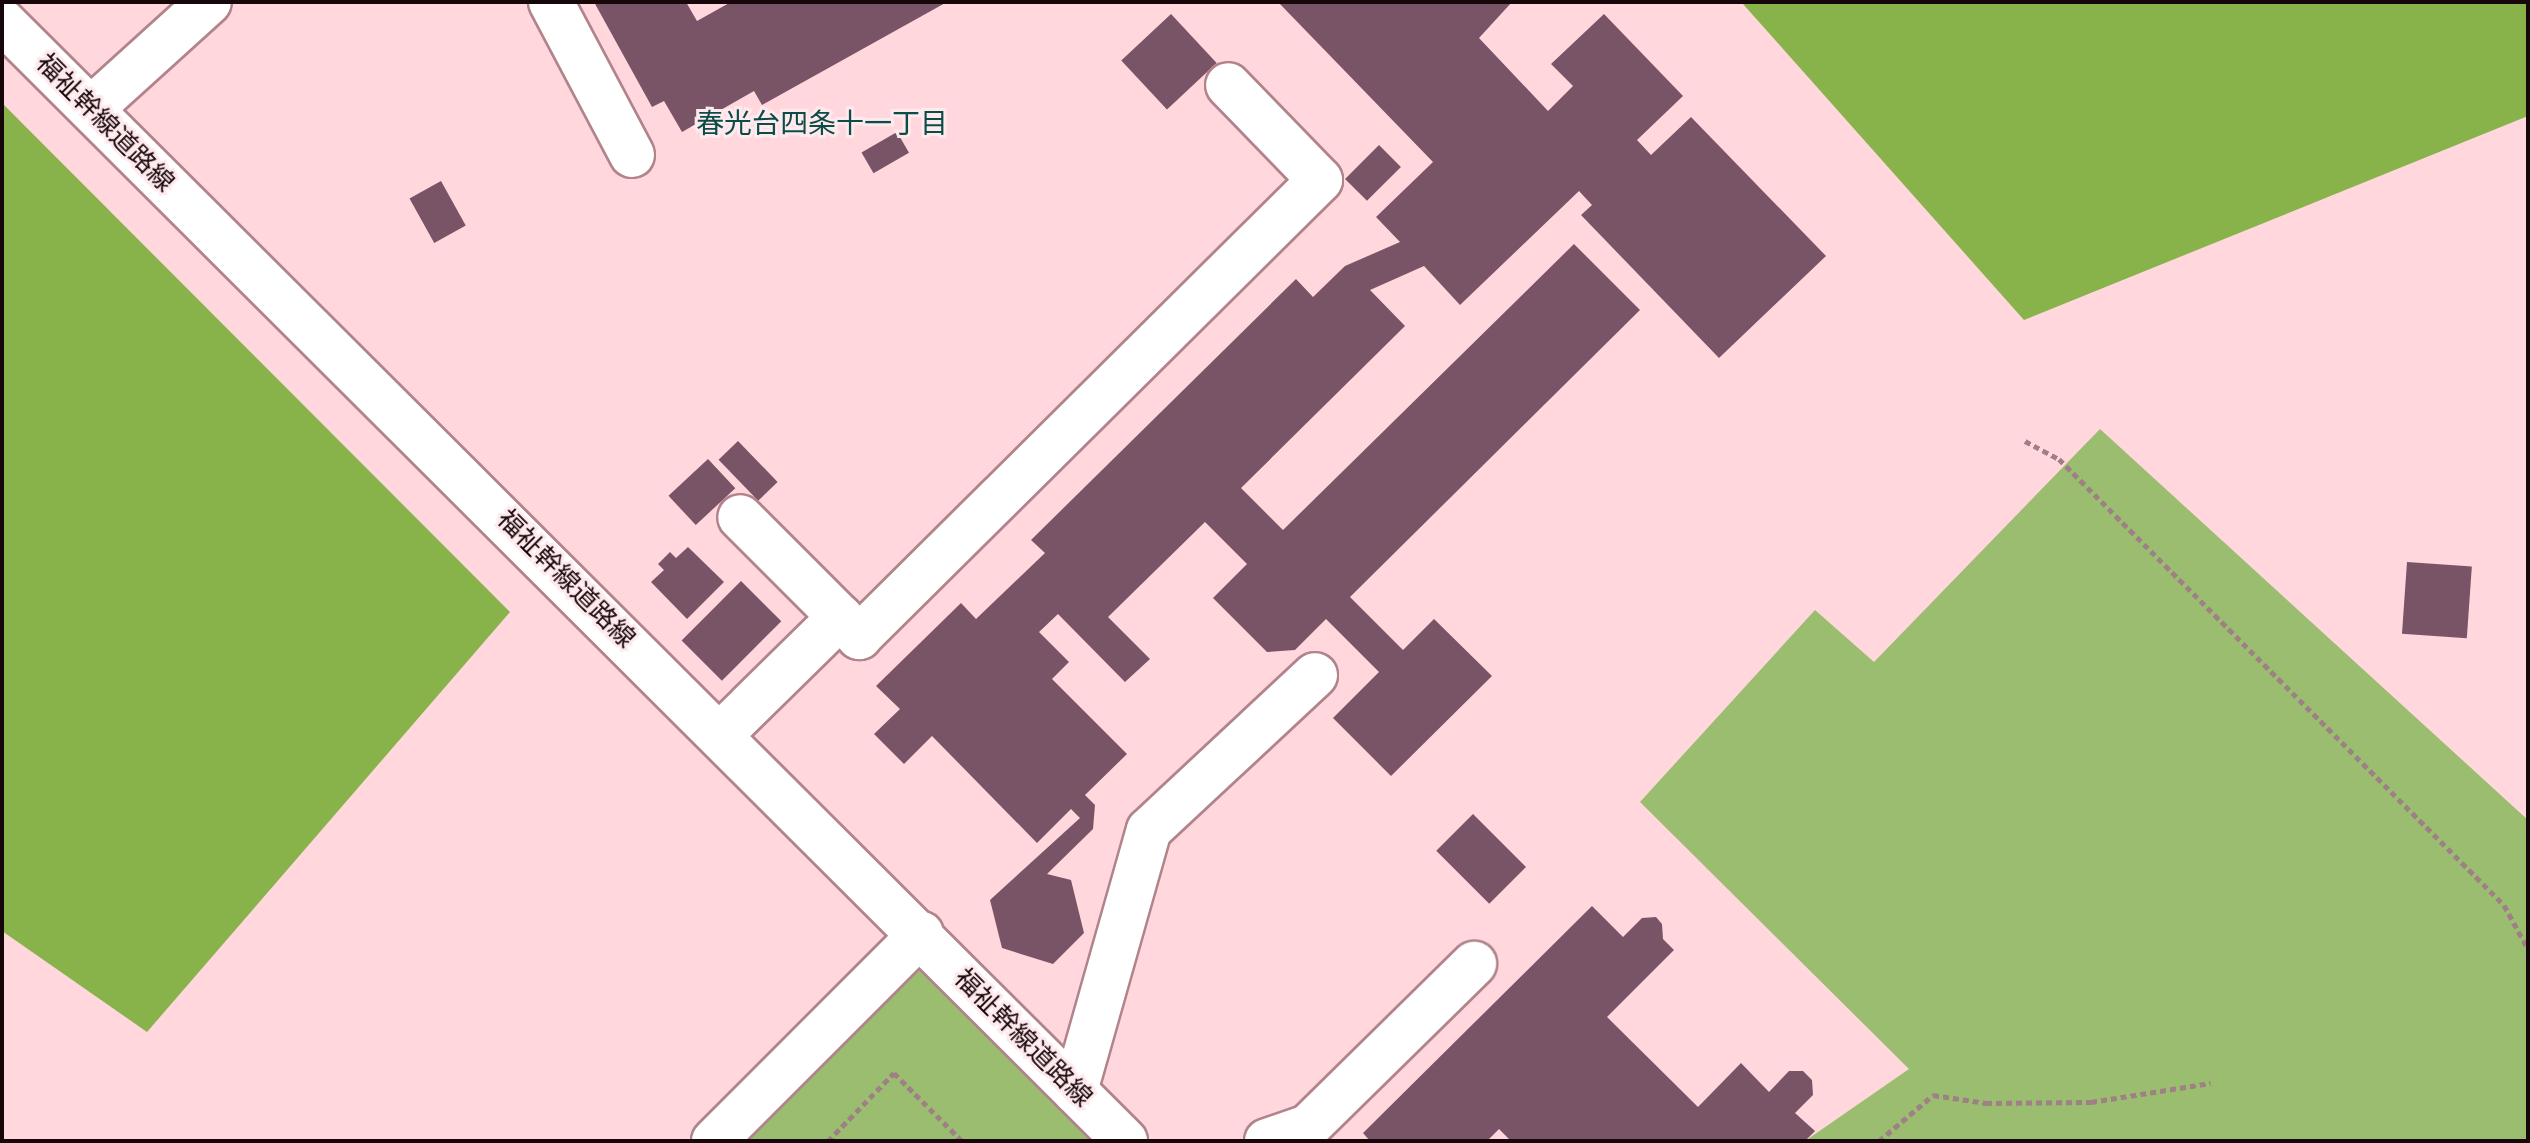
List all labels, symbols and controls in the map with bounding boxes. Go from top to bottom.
street label: 福祉幹線道路線 [30,48,180,198]
district label: 春光台四条十一丁目 [696,107,948,141]
street label: 福祉幹線道路線 [491,504,641,654]
street label: 福祉幹線道路線 [948,963,1098,1113]

